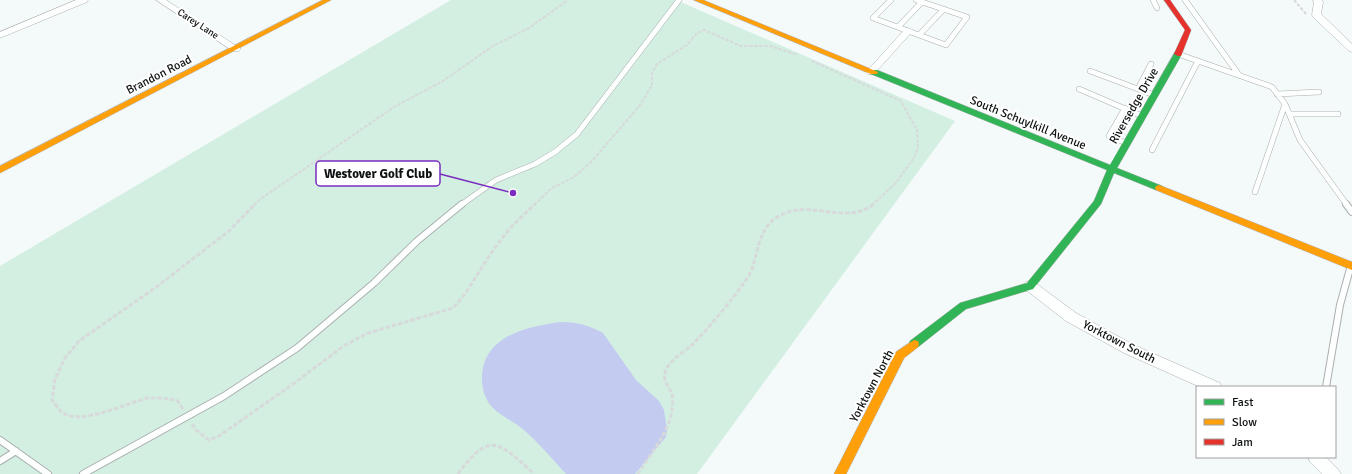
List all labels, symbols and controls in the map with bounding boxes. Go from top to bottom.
street label: Carey Lane [175,6,221,42]
street label: Brandon Road [124,52,194,98]
street label: Riversedge Drive [1106,65,1162,147]
street label: South Schuylkill Avenue [968,93,1088,153]
callout: Westover Golf Club [316,161,440,186]
text: Westover Golf Club [324,166,432,182]
street label: Yorktown South [1080,317,1158,367]
street label: Yorktown North [847,347,897,425]
legend [1196,386,1336,458]
text: Fast [1232,395,1253,410]
text: Slow [1232,415,1257,430]
text: Jam [1232,435,1253,450]

